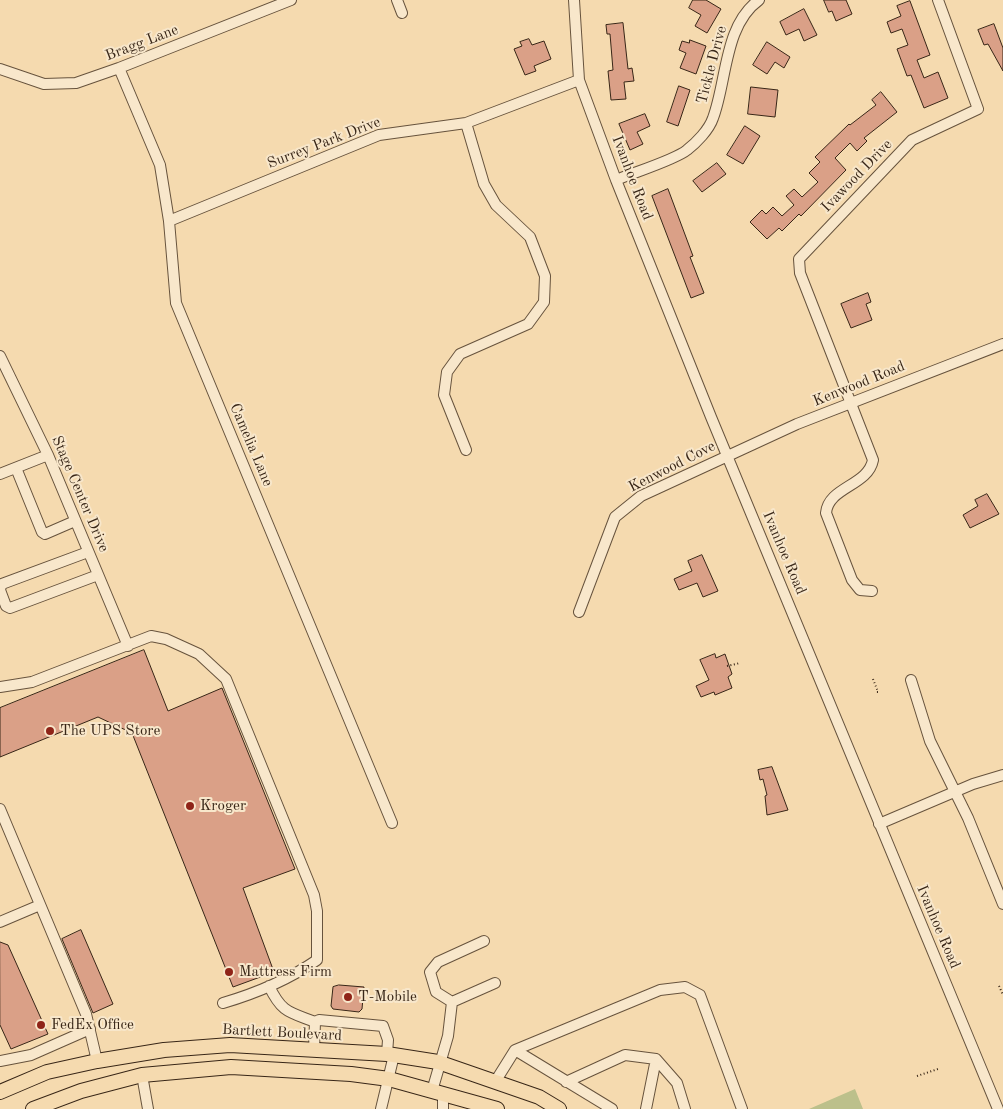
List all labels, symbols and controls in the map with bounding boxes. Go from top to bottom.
street label: Bragg Lane [103,21,181,65]
street label: Tickle Drive [693,24,731,106]
street label: Surrey Park Drive [265,113,383,173]
street label: Ivanhoe Road [608,133,656,223]
street label: Ivawood Drive [818,136,896,216]
street label: Kenwood Road [810,357,908,411]
street label: Camelia Lane [225,401,277,489]
street label: Stage Center Drive [47,433,113,555]
street label: Kenwood Cove [626,437,718,497]
street label: Ivanhoe Road [758,509,810,597]
place label: The UPS Store [60,722,160,740]
marker: The UPS Store [44,725,56,737]
place label: Kroger [200,797,246,815]
marker: Kroger [184,800,196,812]
street label: Ivanhoe Road [912,883,964,971]
place label: Mattress Firm [239,963,332,981]
marker: Mattress Firm [223,966,235,978]
place label: T-Mobile [358,988,417,1006]
marker: T-Mobile [342,991,354,1003]
place label: FedEx Office [51,1016,134,1034]
marker: FedEx Office [35,1019,47,1031]
street label: Bartlett Boulevard [221,1021,343,1045]

